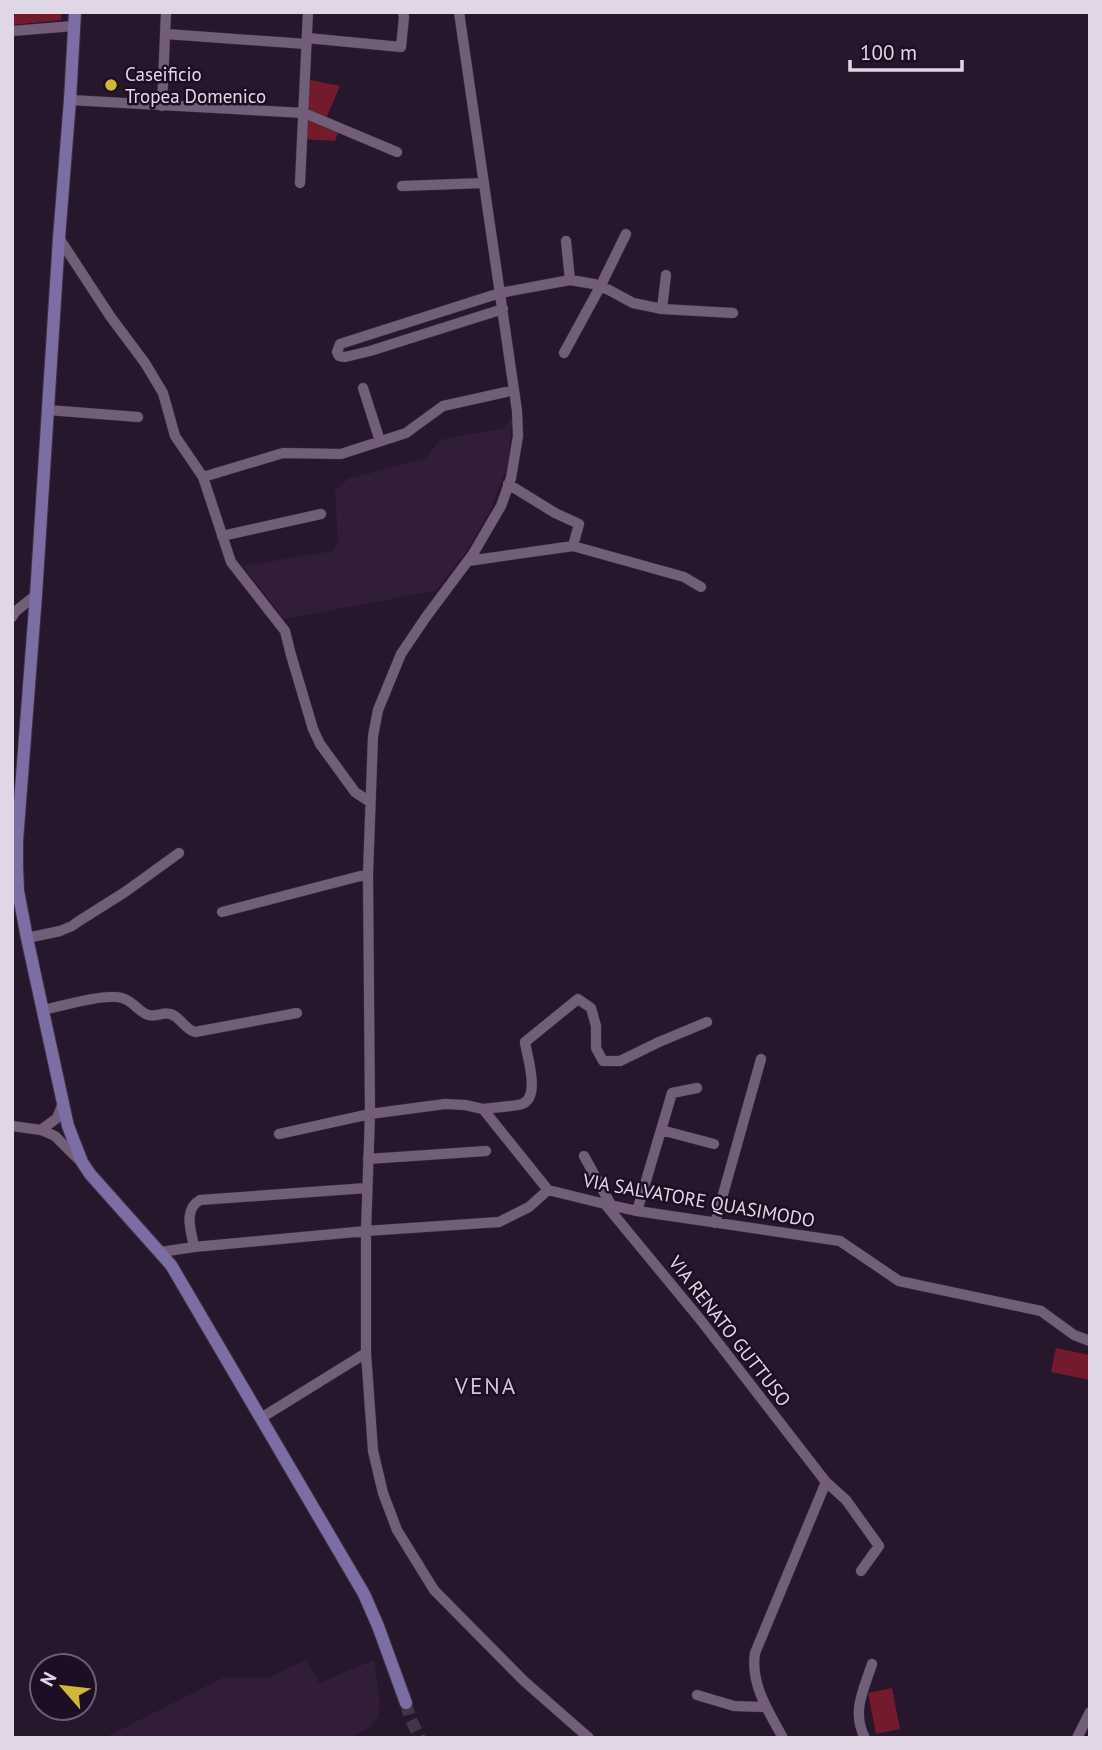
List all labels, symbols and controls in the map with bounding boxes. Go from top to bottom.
scale bar [850,28,962,72]
text: 100 m [860,39,917,66]
place label: Caseificio Tropea Domenico [125,62,266,108]
marker: Caseificio Tropea Domenico [103,77,119,93]
street label: VIA SALVATORE QUASIMODO [580,1168,817,1232]
street label: VIA RENATO GUTTUSO [663,1250,796,1411]
district label: VENA [454,1371,517,1400]
north arrow [28,1652,98,1722]
text: N [34,1668,62,1690]

